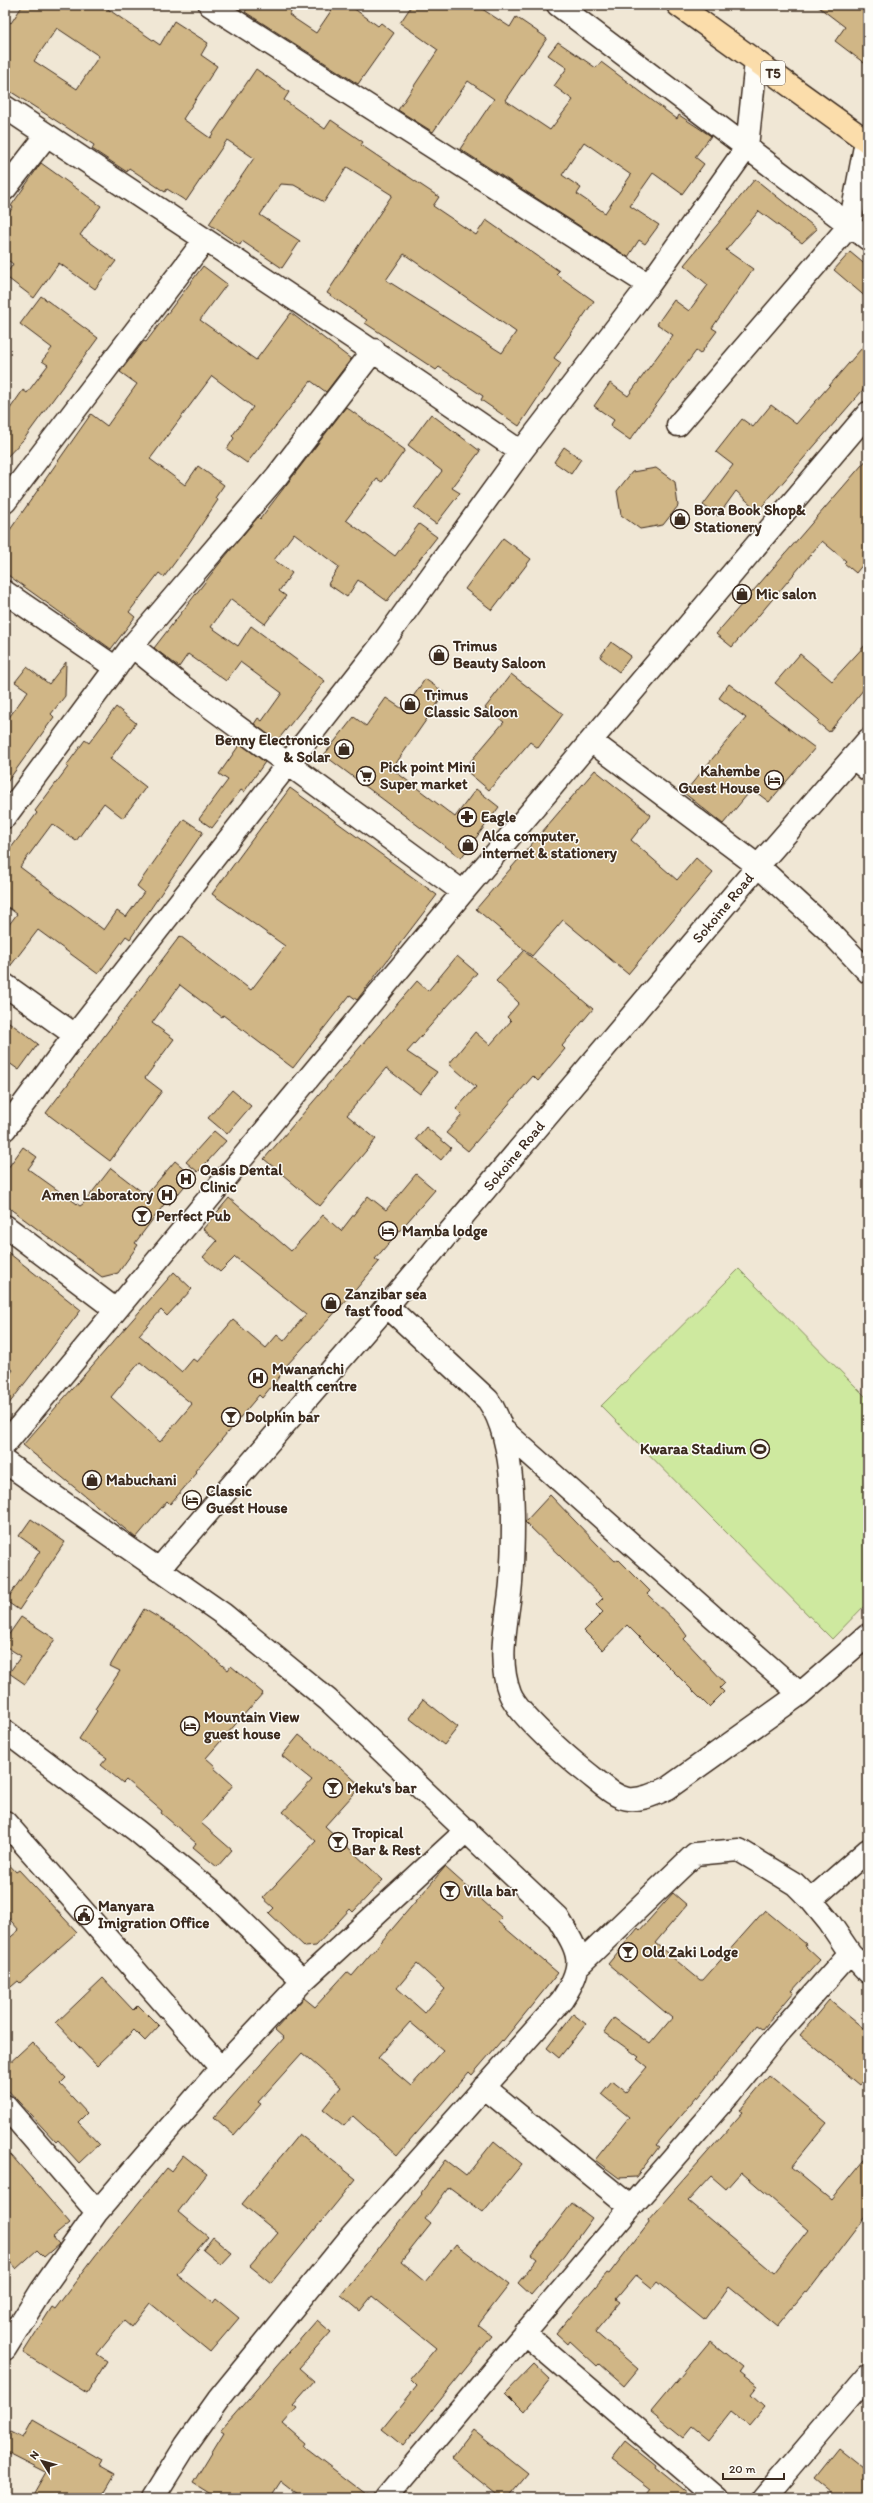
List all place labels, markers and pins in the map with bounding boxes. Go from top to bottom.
place label: Bora Book Shop& Stationery [694,501,806,537]
shop icon: Bora Book Shop& Stationery [669,508,691,530]
shop icon: Mic salon [731,583,753,605]
place label: Mic salon [756,585,817,603]
place label: Trimus Beauty Saloon [452,637,546,673]
shop icon: Trimus Beauty Saloon [428,644,450,666]
place label: Trimus Classic Saloon [423,686,518,721]
shop icon: Trimus Classic Saloon [399,693,421,715]
place label: Benny Electronics & Solar [215,731,330,766]
shop icon: Benny Electronics & Solar [333,738,355,760]
place label: Pick point Mini Super market [380,758,475,794]
place label: Kahembe Guest House [678,762,760,797]
supermarket icon: Pick point Mini Super market [355,765,377,787]
hotel icon: Kahembe Guest House [763,769,785,791]
pharmacy icon: Eagle [456,806,478,828]
place label: Eagle [481,808,516,827]
place label: Alca computer, internet & stationery [481,827,618,863]
shop icon: Alca computer, internet & stationery [457,834,479,856]
place label: Oasis Dental Clinic [200,1161,283,1196]
hospital icon: Oasis Dental Clinic [175,1168,197,1190]
hospital icon: Amen Laboratory [156,1184,178,1206]
place label: Amen Laboratory [41,1186,154,1205]
bar icon: Perfect Pub [131,1205,153,1227]
place label: Perfect Pub [156,1207,231,1225]
hotel icon: Mamba lodge [377,1220,399,1242]
place label: Mamba lodge [402,1222,488,1241]
place label: Zanzibar sea fast food [345,1285,427,1320]
shop icon: Zanzibar sea fast food [320,1292,342,1314]
place label: Mwananchi health centre [272,1360,357,1395]
hospital icon: Mwananchi health centre [247,1367,269,1389]
bar icon: Dolphin bar [220,1406,242,1428]
place label: Dolphin bar [245,1408,321,1427]
sports icon: Kwaraa Stadium [749,1438,771,1460]
place label: Kwaraa Stadium [640,1440,747,1458]
shop icon: Mabuchani [81,1469,103,1491]
place label: Mabuchani [106,1471,177,1489]
place label: Classic Guest House [206,1482,288,1517]
hotel icon: Classic Guest House [181,1489,203,1511]
place label: Mountain View guest house [204,1708,300,1744]
hotel icon: Mountain View guest house [179,1715,201,1737]
bar icon: Meku's bar [322,1777,344,1799]
place label: Meku's bar [347,1779,417,1797]
place label: Tropical Bar & Rest [351,1824,421,1859]
bar icon: Tropical Bar & Rest [327,1831,349,1853]
bar icon: Villa bar [439,1880,461,1902]
place label: Villa bar [464,1882,519,1900]
place label: Manyara Imigration Office [98,1897,209,1933]
public building icon: Manyara Imigration Office [73,1904,95,1926]
bar icon: Old Zaki Lodge [617,1941,639,1963]
place label: Old Zaki Lodge [642,1943,738,1962]

